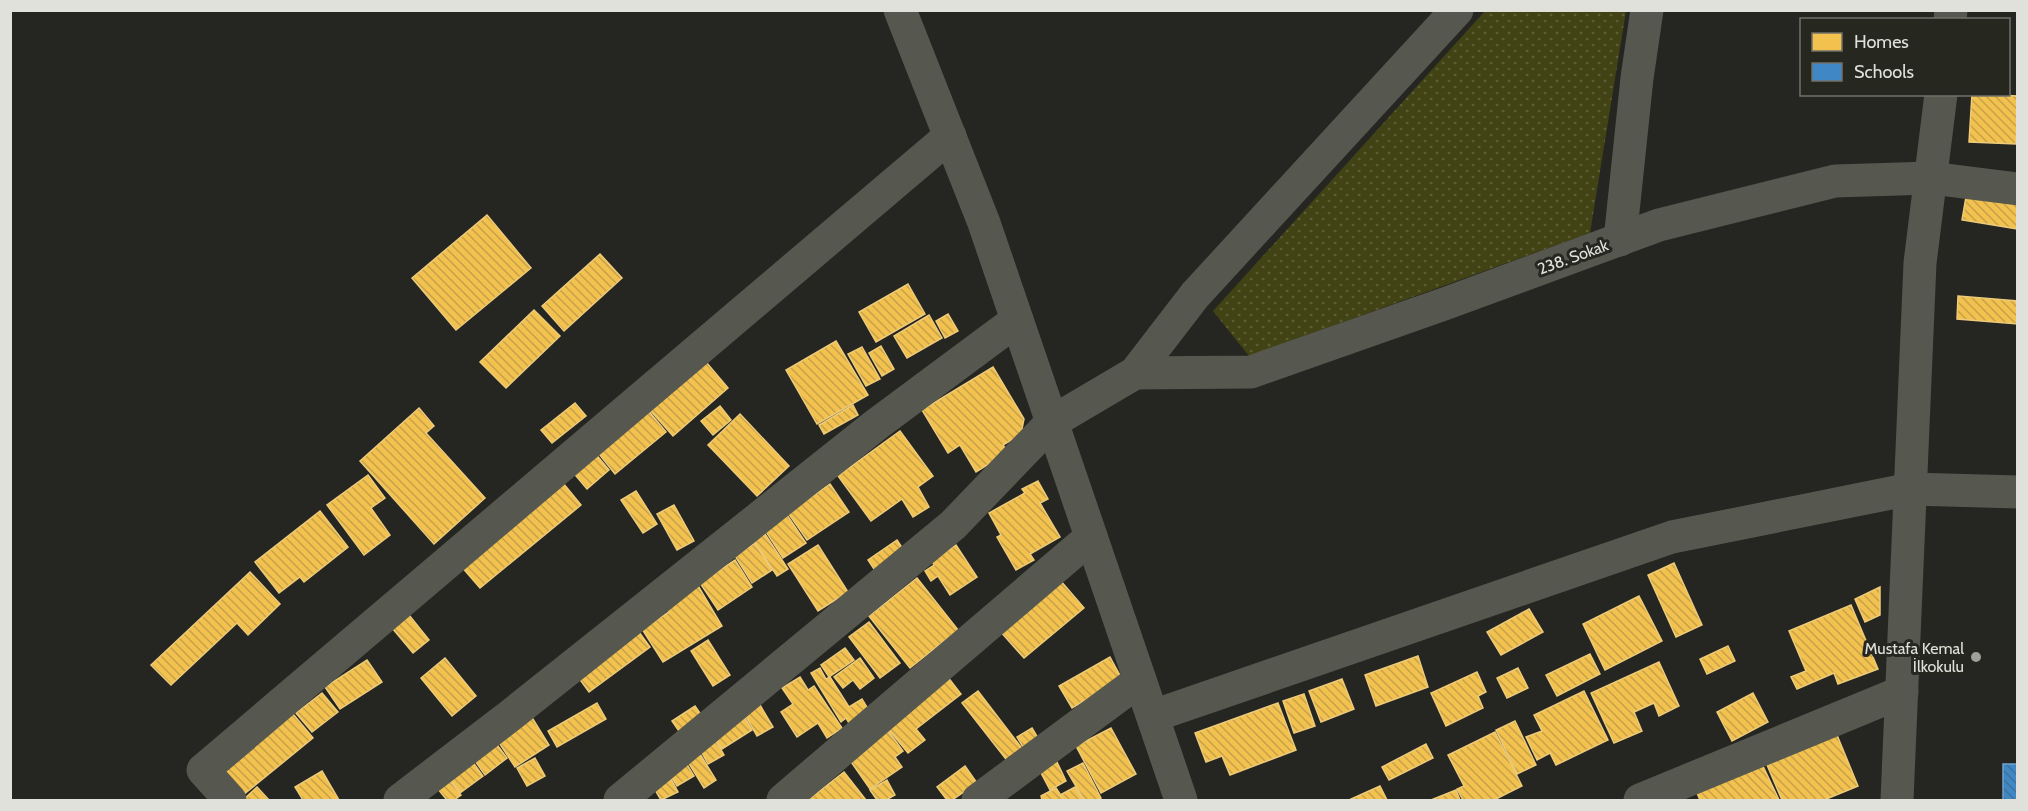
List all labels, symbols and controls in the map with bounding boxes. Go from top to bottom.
legend [1800,18,2010,96]
text: Homes [1854,31,1909,53]
text: Schools [1854,61,1914,83]
street label: 238. Sokak [1535,235,1612,279]
place label: Mustafa Kemal İlkokulu [1865,639,1964,676]
marker: Mustafa Kemal İlkokulu [1969,650,1983,664]

